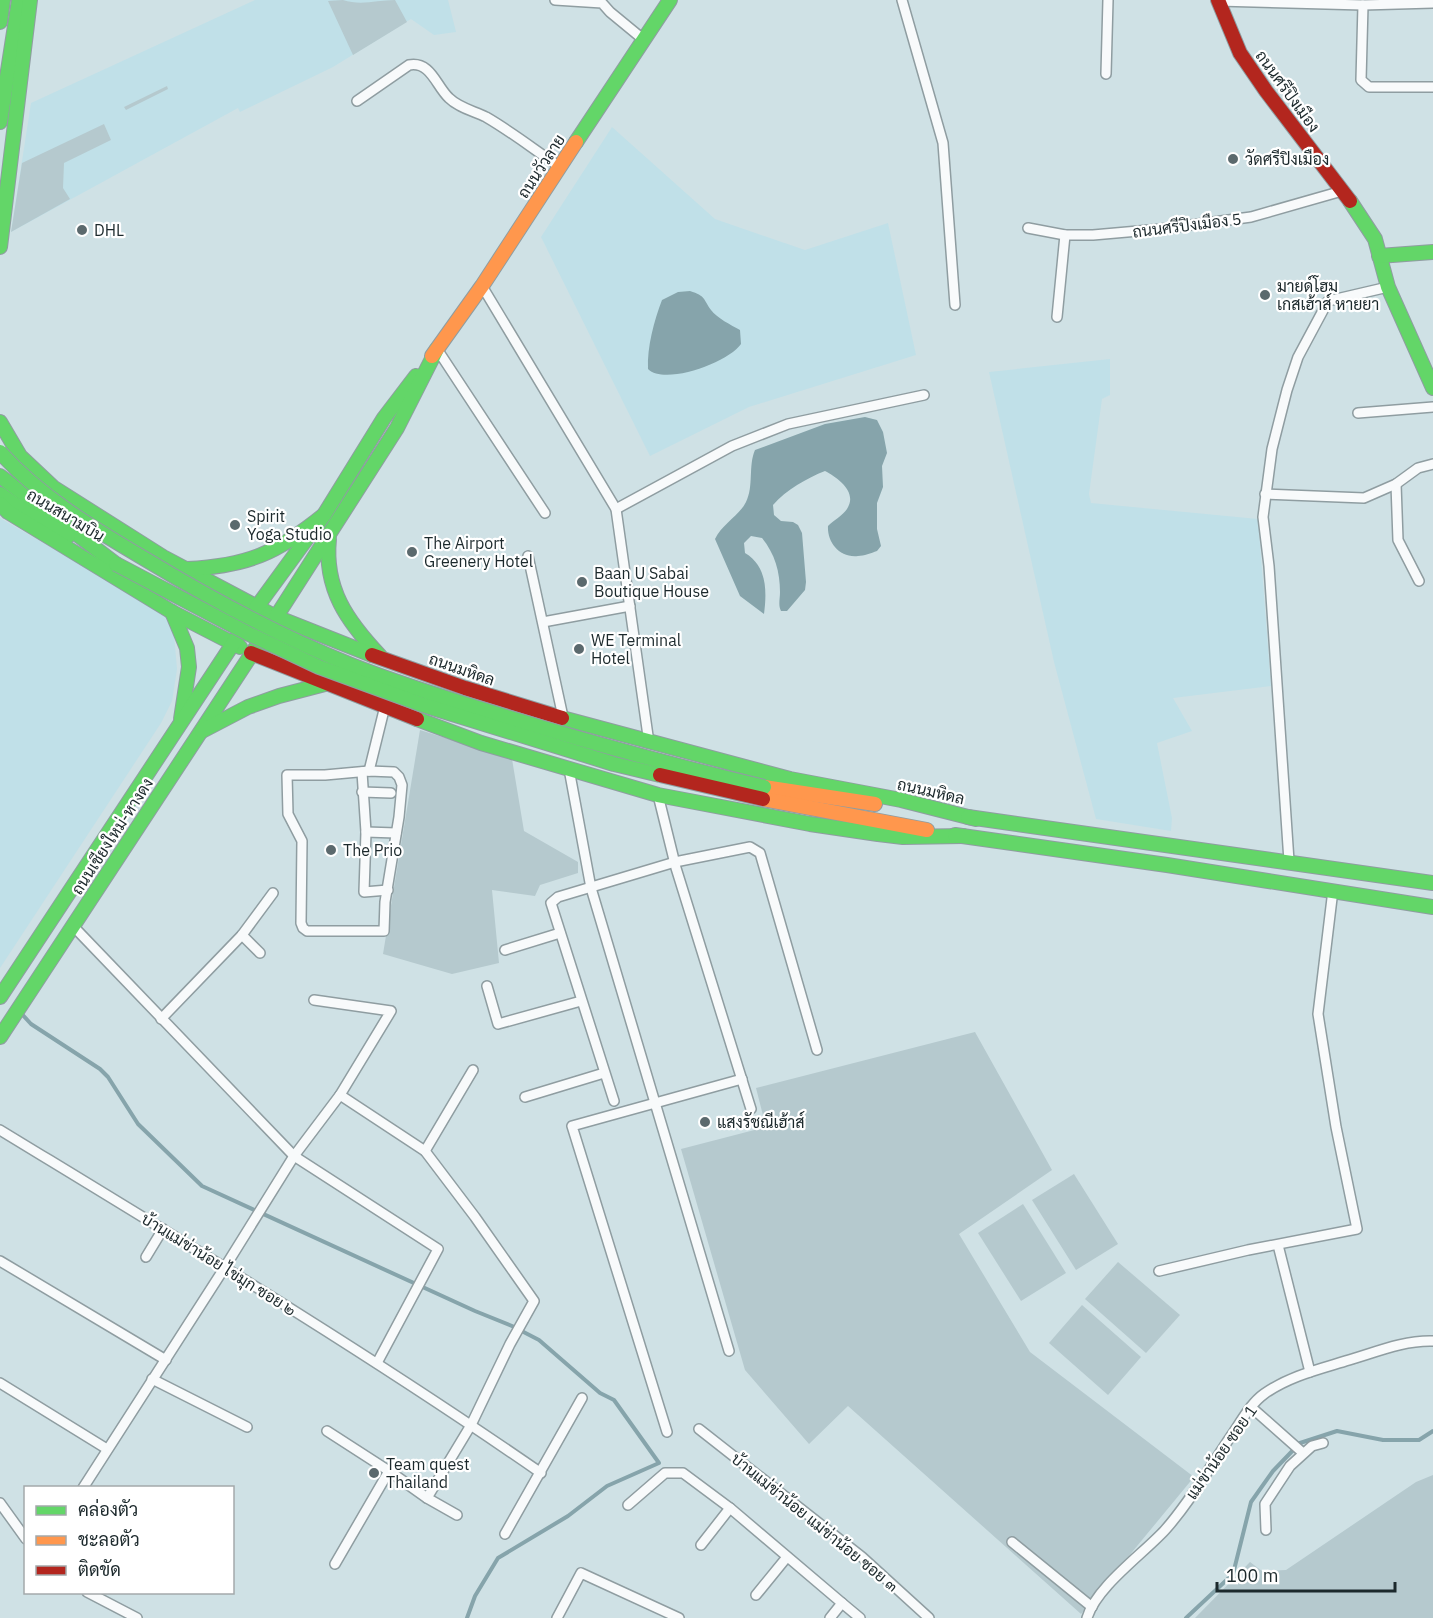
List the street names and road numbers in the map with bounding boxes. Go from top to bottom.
street label: ถนนศรีปิงเมือง [1252,46,1325,136]
street label: ถนนวัวลาย [513,130,569,202]
street label: ถนนศรีปิงเมือง 5 [1131,207,1243,242]
street label: ถนนสนามบิน [23,484,109,546]
street label: ถนนมหิดล [426,648,498,690]
street label: ถนนเชียงใหม่-หางดง [66,773,157,898]
street label: ถนนมหิดล [895,774,967,808]
street label: บ้านแม่ข่าน้อย ไข่มุก ซอย ๒ [137,1207,301,1322]
street label: แม่ข่าน้อย ซอย 1 [1181,1401,1261,1503]
street label: บ้านแม่ข่าน้อย แม่ข่าน้อย ซอย ๓ [727,1448,903,1596]

